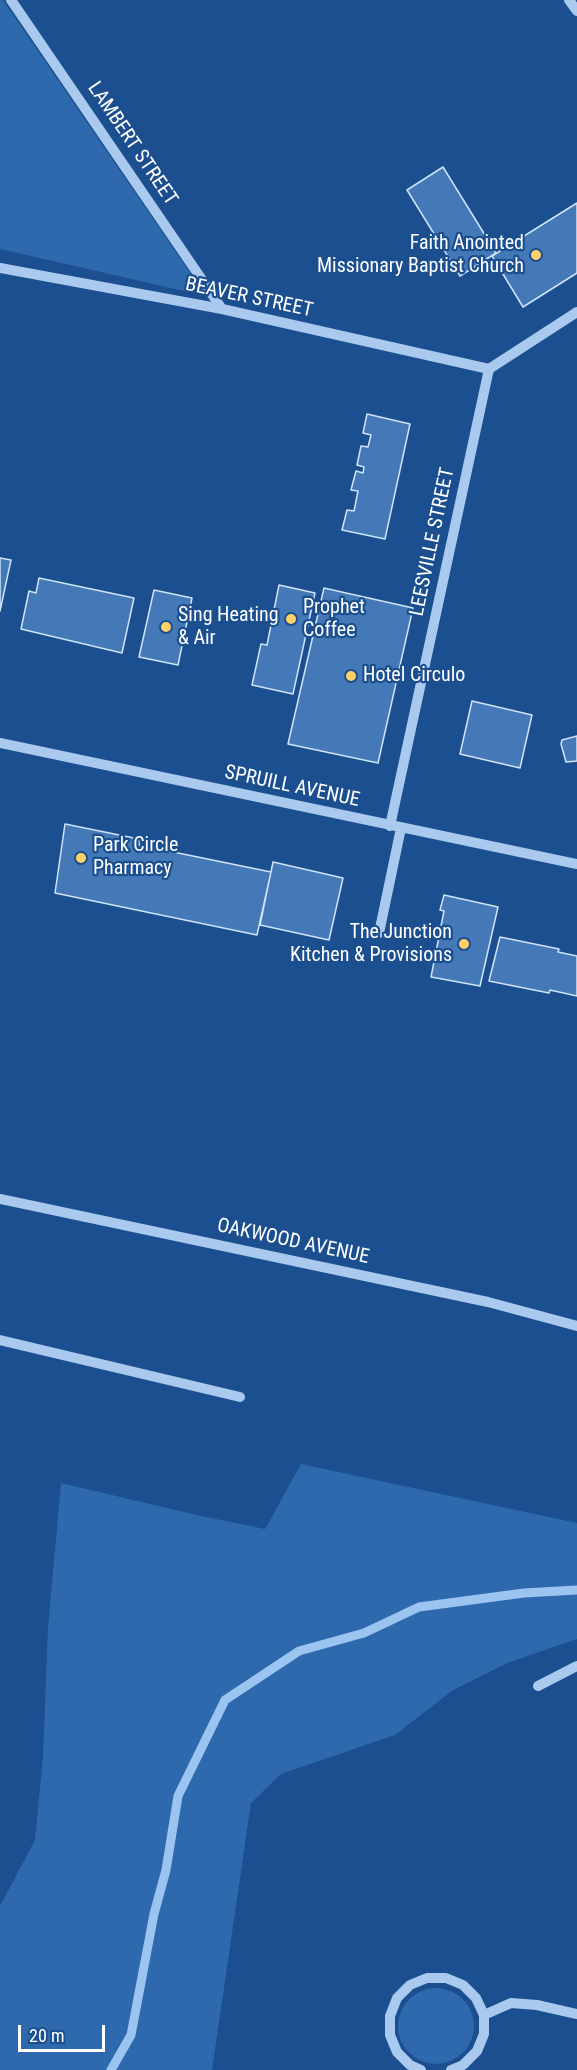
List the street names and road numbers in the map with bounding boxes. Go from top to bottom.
street label: LAMBERT STREET [82,78,182,210]
street label: BEAVER STREET [183,273,315,323]
street label: LEESVILLE STREET [406,465,460,619]
street label: SPRUILL AVENUE [222,761,362,813]
street label: OAKWOOD AVENUE [215,1214,371,1270]

